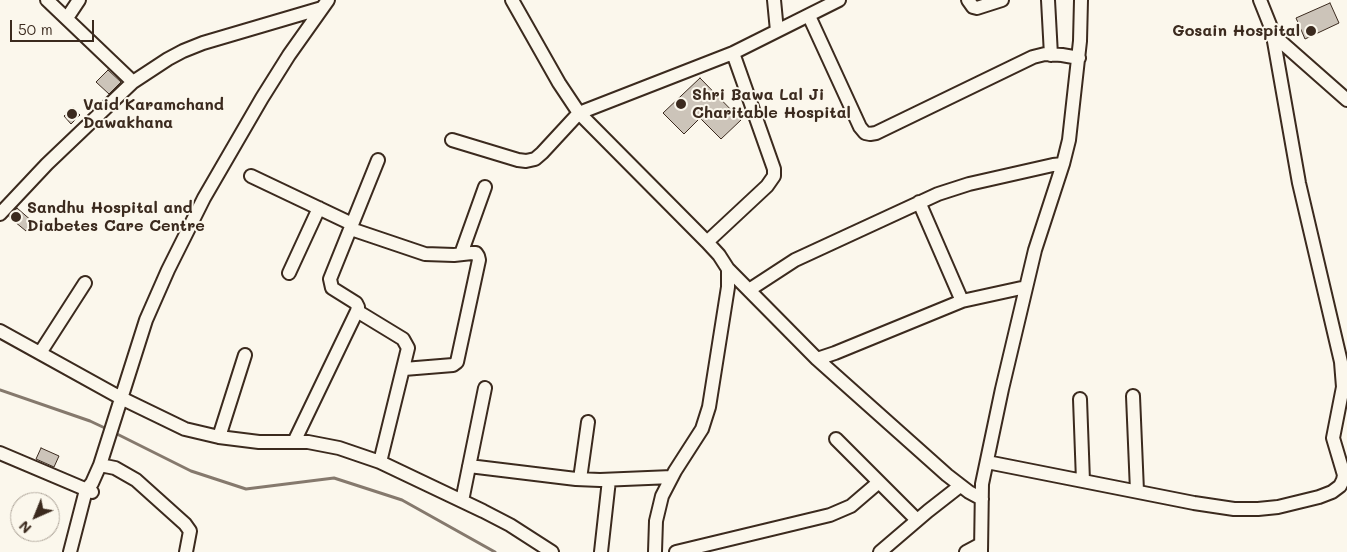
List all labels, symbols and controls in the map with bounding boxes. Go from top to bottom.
scale bar [12,10,96,42]
text: 50 m [18,19,53,39]
place label: Gosain Hospital [1172,21,1300,41]
marker: Gosain Hospital [1304,24,1318,38]
place label: Shri Bawa Lal Ji Charitable Hospital [692,85,851,123]
place label: Vaid Karamchand Dawakhana [83,95,224,133]
marker: Shri Bawa Lal Ji Charitable Hospital [674,97,688,111]
marker: Vaid Karamchand Dawakhana [65,107,79,121]
place label: Sandhu Hospital and Diabetes Care Centre [27,198,205,236]
marker: Sandhu Hospital and Diabetes Care Centre [9,210,23,224]
north arrow [10,492,60,542]
text: N [15,517,35,538]

